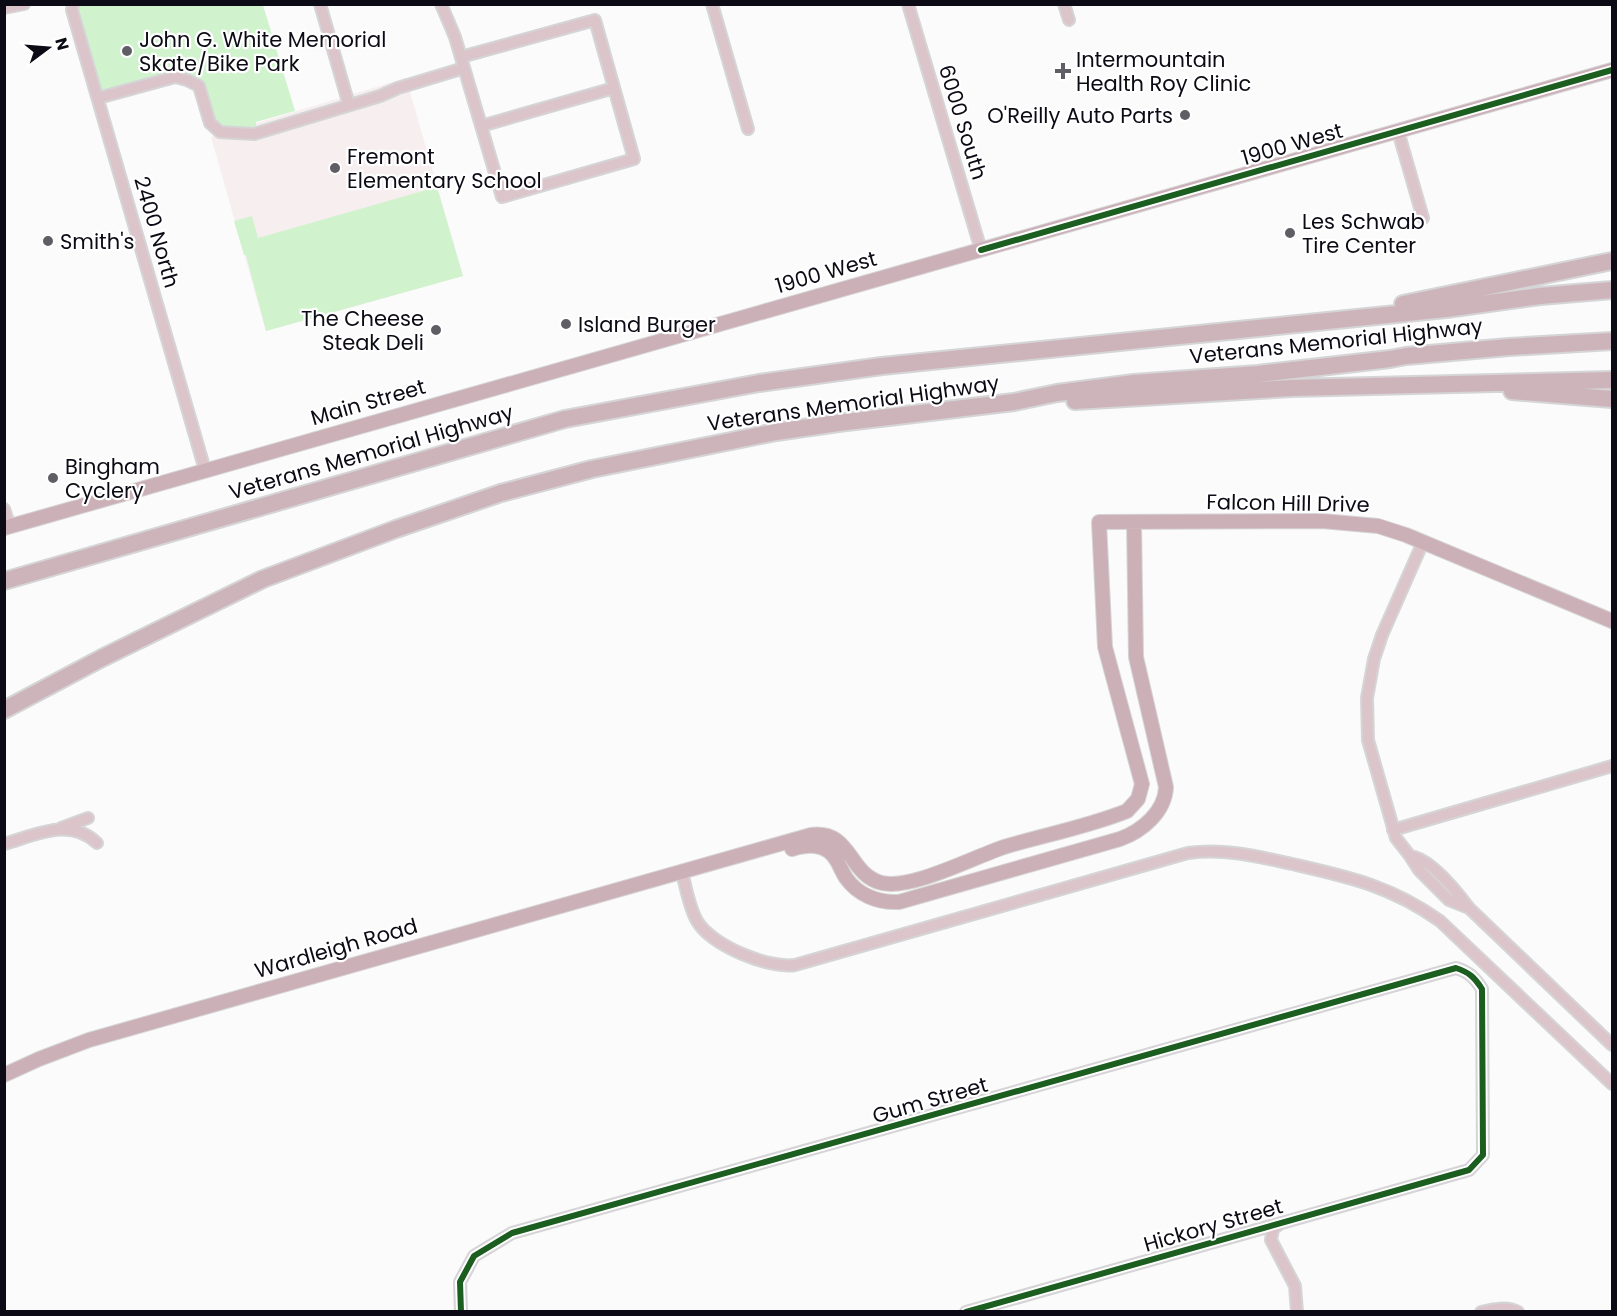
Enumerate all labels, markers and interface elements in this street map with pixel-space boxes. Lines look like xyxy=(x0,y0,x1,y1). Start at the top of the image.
north arrow xyxy=(18,18,78,78)
place label: John G. White Memorial Skate/Bike Park xyxy=(139,25,386,78)
text: N xyxy=(49,35,75,53)
marker: John G. White Memorial Skate/Bike Park xyxy=(120,44,134,58)
place label: Intermountain Health Roy Clinic xyxy=(1076,45,1251,98)
street label: 6000 South xyxy=(932,61,994,183)
marker: Intermountain Health Roy Clinic xyxy=(1054,62,1072,80)
place label: O'Reilly Auto Parts xyxy=(987,101,1173,130)
marker: O'Reilly Auto Parts xyxy=(1178,108,1192,122)
street label: 1900 West xyxy=(1238,116,1346,172)
place label: Fremont Elementary School xyxy=(347,142,542,195)
marker: Fremont Elementary School xyxy=(328,161,342,175)
street label: 2400 North xyxy=(127,173,187,291)
place label: Les Schwab Tire Center xyxy=(1302,207,1425,260)
marker: Les Schwab Tire Center xyxy=(1283,226,1297,240)
place label: Smith's xyxy=(60,227,135,256)
marker: Smith's xyxy=(41,234,55,248)
street label: 1900 West xyxy=(772,244,880,300)
place label: The Cheese Steak Deli xyxy=(301,304,424,357)
place label: Island Burger xyxy=(578,310,716,339)
street label: Veterans Memorial Highway xyxy=(1188,311,1484,371)
marker: Island Burger xyxy=(559,317,573,331)
marker: The Cheese Steak Deli xyxy=(429,323,443,337)
street label: Veterans Memorial Highway xyxy=(705,368,1001,438)
street label: Main Street xyxy=(307,372,429,432)
street label: Veterans Memorial Highway xyxy=(225,397,517,507)
place label: Bingham Cyclery xyxy=(65,452,160,505)
marker: Bingham Cyclery xyxy=(46,471,60,485)
street label: Falcon Hill Drive xyxy=(1206,487,1370,519)
street label: Wardleigh Road xyxy=(251,911,421,985)
street label: Gum Street xyxy=(869,1070,991,1130)
street label: Hickory Street xyxy=(1140,1191,1286,1259)

